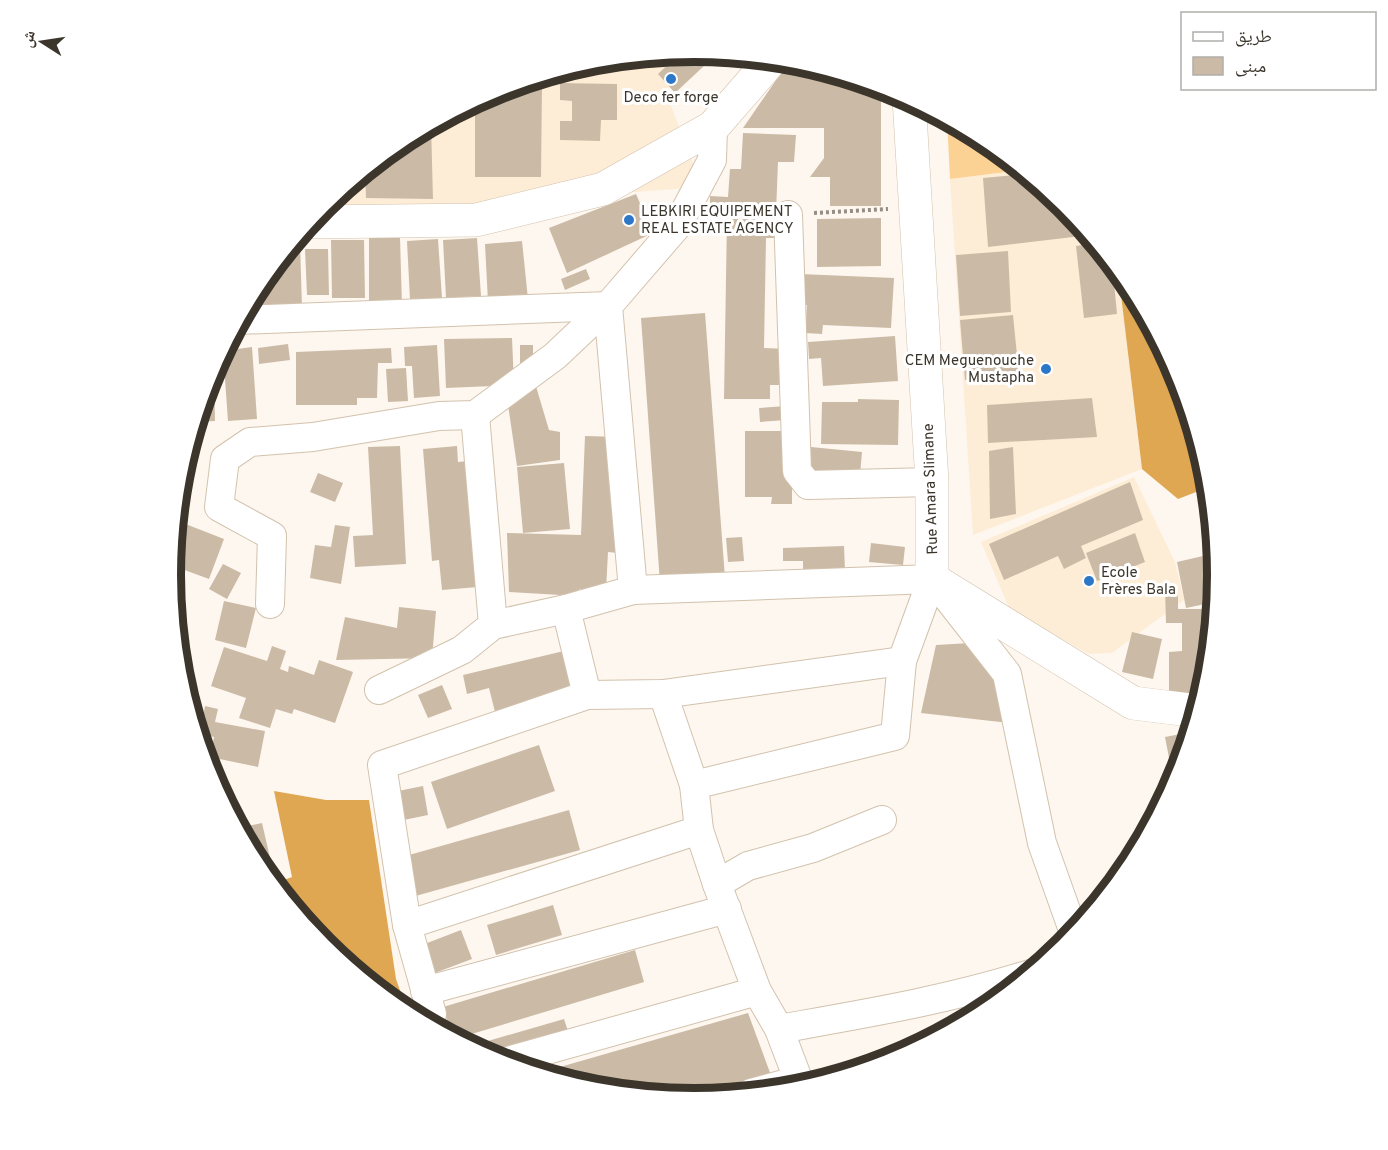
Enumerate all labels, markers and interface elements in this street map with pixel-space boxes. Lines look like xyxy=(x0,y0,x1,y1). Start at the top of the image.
north arrow xyxy=(12,12,72,72)
legend xyxy=(1181,12,1376,90)
text: طريق xyxy=(1235,26,1272,49)
text: ش xyxy=(18,29,41,50)
text: مبنى xyxy=(1235,56,1266,79)
marker: Deco fer forge xyxy=(664,72,678,86)
place label: Deco fer forge xyxy=(624,89,718,108)
place label: LEBKIRI EQUIPEMENT REAL ESTATE AGENCY xyxy=(641,203,794,239)
marker: LEBKIRI EQUIPEMENT REAL ESTATE AGENCY xyxy=(622,213,636,227)
place label: CEM Meguenouche Mustapha xyxy=(905,352,1034,388)
marker: CEM Meguenouche Mustapha xyxy=(1039,362,1053,376)
street label: Rue Amara Slimane xyxy=(920,423,943,555)
place label: Ecole Frères Bala xyxy=(1101,564,1176,600)
marker: Ecole Frères Bala xyxy=(1082,574,1096,588)

